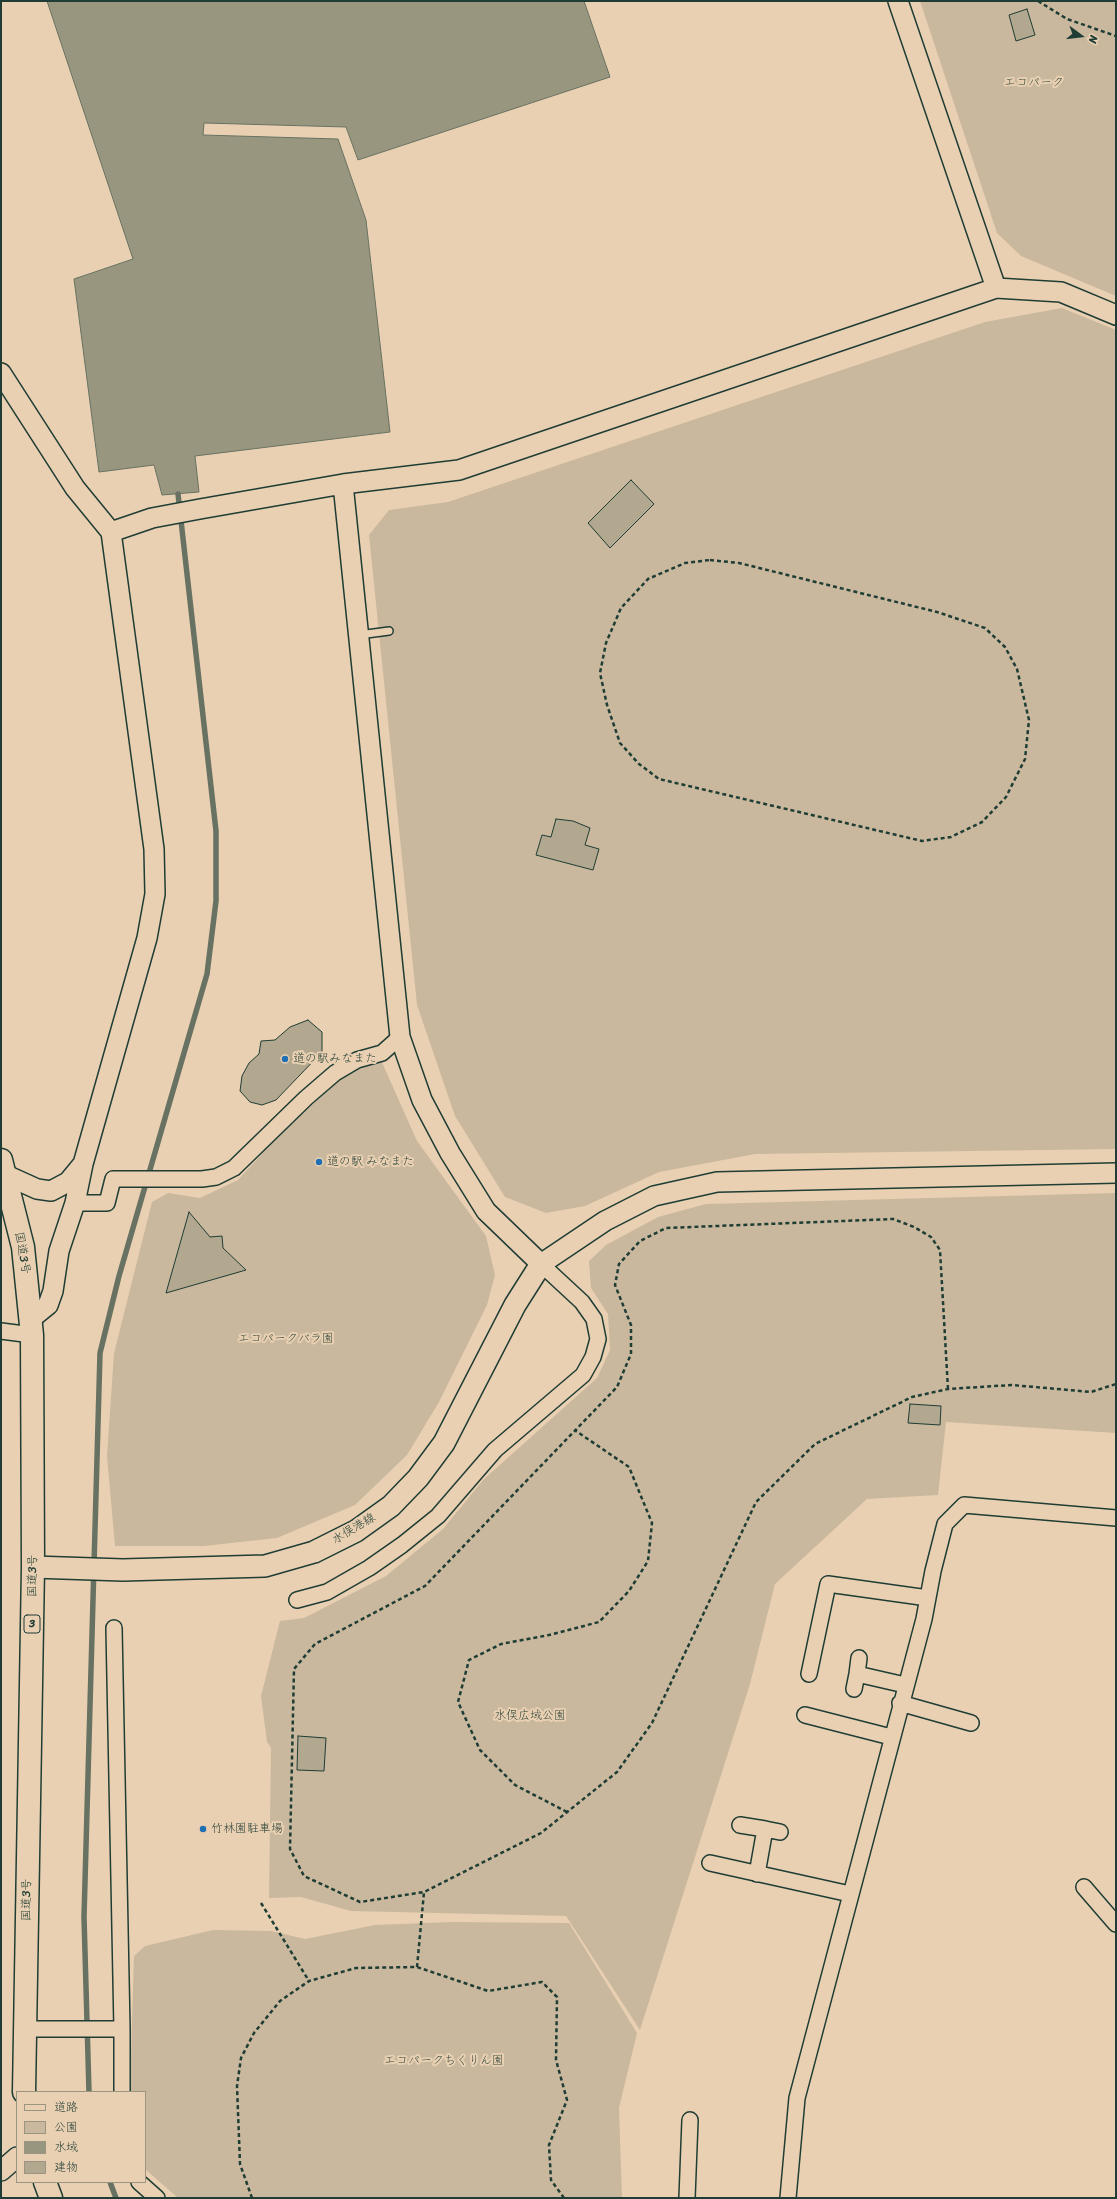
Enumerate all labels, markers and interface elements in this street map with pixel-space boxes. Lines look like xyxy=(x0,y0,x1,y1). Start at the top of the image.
north arrow xyxy=(1061,16,1101,56)
text: N xyxy=(1083,33,1103,45)
park label: エコパーク xyxy=(1004,76,1064,90)
place label: 道の駅みなまた xyxy=(293,1052,377,1066)
marker: 道の駅みなまた xyxy=(280,1054,290,1064)
place label: 道の駅 みなまた xyxy=(327,1155,414,1169)
marker: 道の駅 みなまた xyxy=(314,1157,324,1167)
street label: 国道3号 xyxy=(11,1231,33,1275)
park label: エコパークバラ園 xyxy=(238,1332,334,1346)
street label: 水俣港線 xyxy=(330,1510,378,1548)
street label: 国道3号 xyxy=(25,1555,41,1597)
road number: 3 xyxy=(24,1615,40,1633)
park label: 水俣広域公園 xyxy=(494,1709,566,1723)
place label: 竹林園駐車場 xyxy=(211,1822,283,1836)
marker: 竹林園駐車場 xyxy=(198,1824,208,1834)
street label: 国道3号 xyxy=(19,1879,35,1921)
park label: エコパークちくりん園 xyxy=(384,2054,504,2068)
legend xyxy=(16,2091,146,2183)
text: 道路 xyxy=(54,2096,78,2118)
text: 公園 xyxy=(54,2116,78,2138)
text: 水域 xyxy=(54,2136,78,2158)
text: 建物 xyxy=(54,2156,78,2178)

